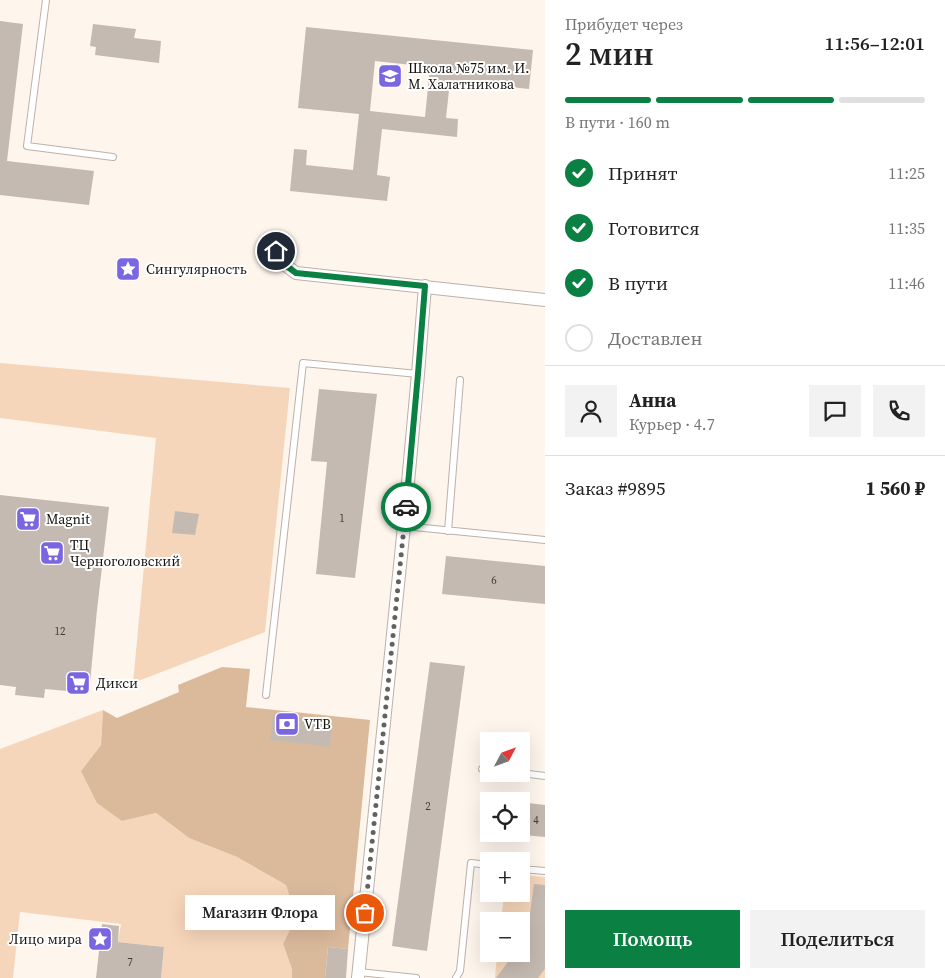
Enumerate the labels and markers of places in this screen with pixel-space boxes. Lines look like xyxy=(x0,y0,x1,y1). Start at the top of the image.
place label: Школа №75 им. И. М. Халатникова xyxy=(408,58,530,94)
school or university icon: Школа №75 им. И. М. Халатникова xyxy=(377,63,403,89)
pin xyxy=(255,230,297,272)
place icon: Сингулярность xyxy=(115,256,141,282)
place label: Сингулярность xyxy=(146,259,247,279)
supermarket icon: Magnit xyxy=(15,506,41,532)
place label: Magnit xyxy=(46,509,90,529)
place label: ТЦ Черноголовский xyxy=(70,535,180,571)
supermarket icon: ТЦ Черноголовский xyxy=(39,540,65,566)
supermarket icon: Дикси xyxy=(65,670,91,696)
place label: Дикси xyxy=(96,673,138,693)
bank icon: VTB xyxy=(274,711,300,737)
place label: VTB xyxy=(304,714,331,734)
pin xyxy=(344,892,386,934)
callout: Магазин Флора xyxy=(185,896,335,930)
place icon: Лицо мира xyxy=(87,926,113,952)
place label: Лицо мира xyxy=(9,929,83,949)

